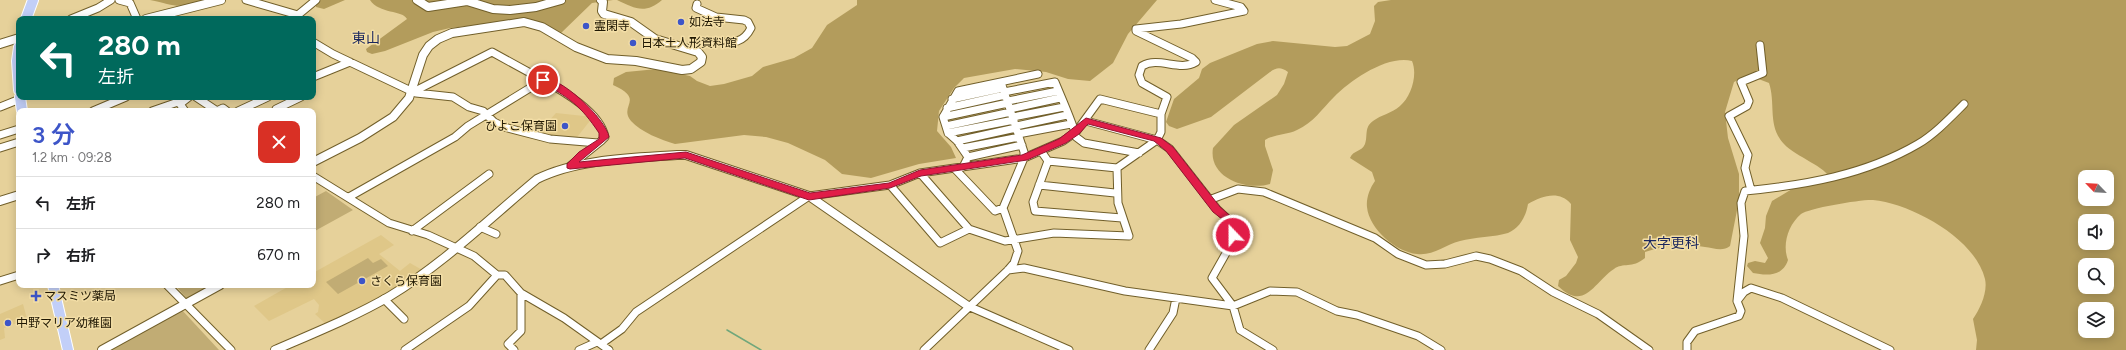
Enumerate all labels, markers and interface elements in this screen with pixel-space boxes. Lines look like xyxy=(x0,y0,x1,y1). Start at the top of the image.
place label: 如法寺 xyxy=(689,15,725,29)
marker: 如法寺 xyxy=(676,17,686,27)
place label: 霊閑寺 xyxy=(594,19,630,33)
marker: 霊閑寺 xyxy=(581,21,591,31)
text: 280 m xyxy=(98,28,181,62)
district label: 東山 xyxy=(352,30,380,47)
icon: left xyxy=(32,32,84,84)
place label: 日本土人形資料館 xyxy=(641,36,737,50)
marker: 日本土人形資料館 xyxy=(628,38,638,48)
pin xyxy=(526,63,560,97)
text: 左折 xyxy=(98,66,134,88)
icon: arrive xyxy=(532,69,554,91)
place label: ひよこ保育園 xyxy=(485,119,557,133)
text: 3 分 xyxy=(32,120,75,149)
button: close xyxy=(258,121,300,163)
marker: ひよこ保育園 xyxy=(560,121,570,131)
text: 1.2 km · 09:28 xyxy=(32,150,112,165)
north arrow xyxy=(2078,170,2114,206)
map controls xyxy=(2078,170,2114,338)
icon: left xyxy=(32,192,54,214)
text: 280 m xyxy=(256,194,300,212)
text: 左折 xyxy=(66,195,96,213)
position arrow xyxy=(1212,214,1254,256)
button: sound xyxy=(2078,214,2114,250)
district label: 大字更科 xyxy=(1643,235,1699,252)
icon: right xyxy=(32,244,54,266)
text: 670 m xyxy=(257,246,300,264)
text: 右折 xyxy=(66,247,96,265)
button: search xyxy=(2078,258,2114,294)
place label: さくら保育園 xyxy=(370,274,442,288)
marker: さくら保育園 xyxy=(357,276,367,286)
place label: マスミツ薬局 xyxy=(44,289,116,303)
marker: マスミツ薬局 xyxy=(31,291,41,301)
button: layers xyxy=(2078,302,2114,338)
place label: 中野マリア幼稚園 xyxy=(16,316,112,330)
marker: 中野マリア幼稚園 xyxy=(3,318,13,328)

